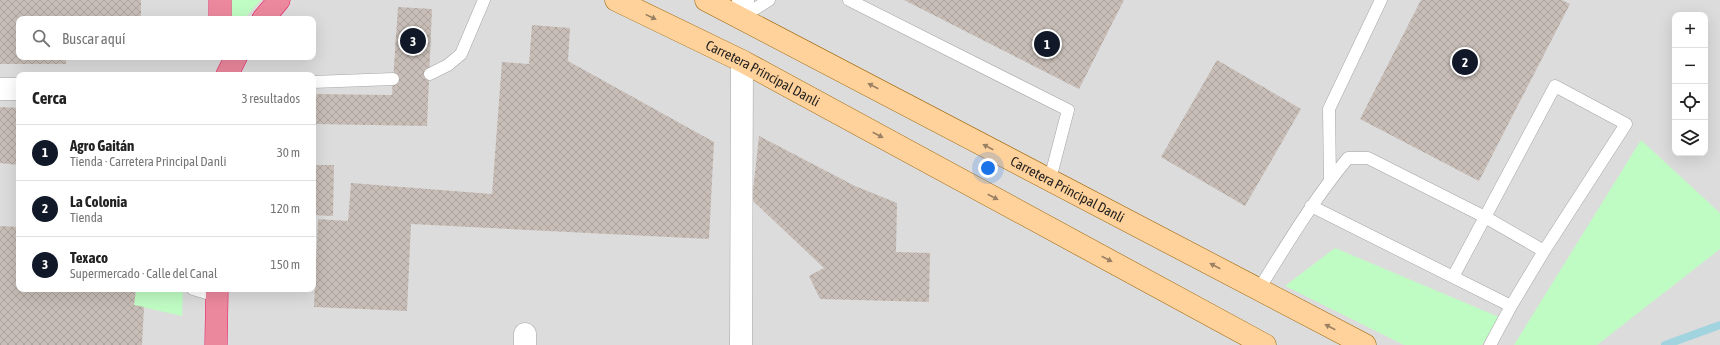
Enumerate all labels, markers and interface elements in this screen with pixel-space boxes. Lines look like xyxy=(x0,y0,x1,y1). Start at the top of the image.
map controls xyxy=(1672,12,1708,156)
button: + xyxy=(1672,12,1708,48)
one-way arrow xyxy=(646,14,657,20)
search box xyxy=(16,16,316,60)
pin: 3 xyxy=(400,26,426,56)
icon: search xyxy=(30,27,52,49)
pin: 1 xyxy=(1034,29,1060,59)
text: Buscar aquí xyxy=(62,30,125,47)
street label: Carretera Principal Danli xyxy=(703,37,822,110)
pin: 2 xyxy=(1452,47,1478,77)
button: − xyxy=(1672,48,1708,84)
one-way arrow xyxy=(868,83,879,90)
button: locate xyxy=(1672,84,1708,120)
text: Cerca xyxy=(32,88,67,108)
text: 3 resultados xyxy=(241,91,300,106)
button: layers xyxy=(1672,120,1708,156)
one-way arrow xyxy=(872,132,884,139)
text: Agro Gaitán xyxy=(70,137,134,154)
one-way arrow xyxy=(983,144,994,150)
text: 1 xyxy=(42,145,48,160)
text: 30 m xyxy=(277,145,300,160)
street label: Carretera Principal Danli xyxy=(1008,153,1127,226)
text: Tienda · Carretera Principal Danli xyxy=(70,154,226,169)
your location xyxy=(978,158,998,178)
text: La Colonia xyxy=(70,193,127,210)
one-way arrow xyxy=(987,194,998,201)
text: 2 xyxy=(42,201,48,216)
text: 120 m xyxy=(271,201,300,216)
text: Tienda xyxy=(70,210,103,225)
text: Texaco xyxy=(70,249,108,266)
one-way arrow xyxy=(1101,256,1113,263)
text: 3 xyxy=(42,257,48,272)
text: 150 m xyxy=(271,257,300,272)
one-way arrow xyxy=(1209,263,1221,270)
text: Supermercado · Calle del Canal xyxy=(70,266,218,281)
one-way arrow xyxy=(1324,324,1336,330)

